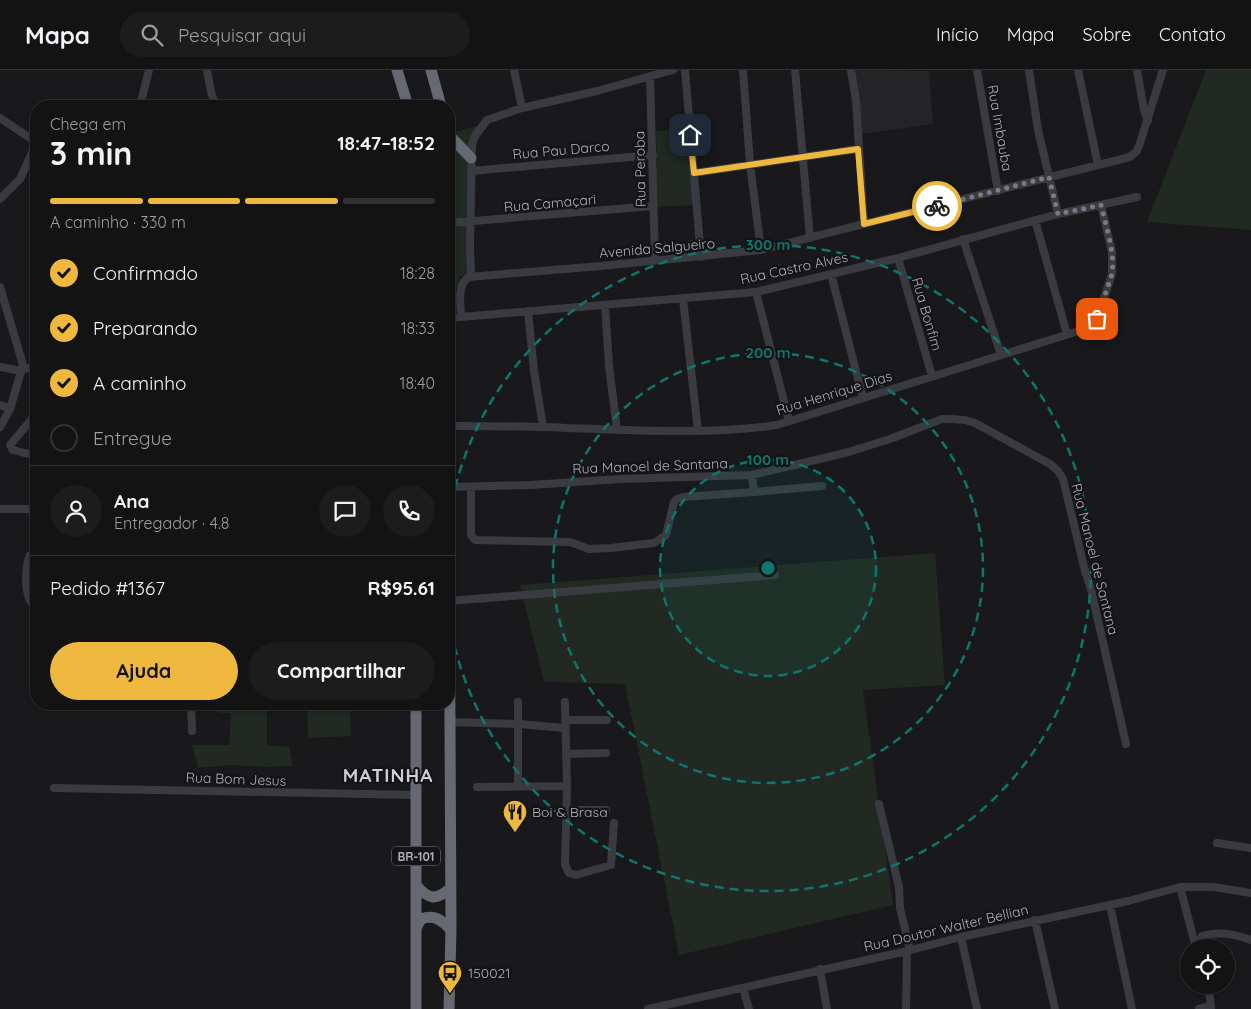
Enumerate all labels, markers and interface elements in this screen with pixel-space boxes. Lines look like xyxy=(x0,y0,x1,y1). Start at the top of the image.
search box xyxy=(120,12,470,57)
text: Mapa xyxy=(25,20,90,50)
icon: search xyxy=(138,21,166,49)
text: Pesquisar aqui xyxy=(178,23,306,47)
text: Início xyxy=(936,23,979,46)
text: Mapa xyxy=(1007,23,1054,46)
text: Sobre xyxy=(1082,23,1131,46)
text: Contato xyxy=(1159,23,1226,46)
street label: Rua Imbauba xyxy=(984,83,1016,173)
text: Chega em xyxy=(50,114,126,134)
pin xyxy=(669,114,711,156)
icon: home xyxy=(676,121,704,149)
text: 18:47–18:52 xyxy=(337,131,435,155)
street label: Rua Peroba xyxy=(630,131,650,207)
text: 3 min xyxy=(50,133,132,173)
street label: Rua Pau Darco xyxy=(512,137,610,163)
courier xyxy=(912,181,962,231)
street label: Rua Camaçari xyxy=(503,190,597,216)
icon: bike xyxy=(923,192,951,220)
text: A caminho · 330 m xyxy=(50,212,186,232)
street label: Avenida Salgueiro xyxy=(598,234,716,262)
text: 300 m xyxy=(746,235,790,254)
street label: Rua Castro Alves xyxy=(739,248,849,288)
icon: check xyxy=(50,259,78,287)
text: Confirmado xyxy=(93,261,198,285)
text: 18:28 xyxy=(400,263,435,283)
street label: Rua Bonfim xyxy=(908,275,946,353)
pin xyxy=(1076,298,1118,340)
icon: bag xyxy=(1083,305,1111,333)
icon: check xyxy=(50,314,78,342)
text: Preparando xyxy=(93,316,198,340)
text: 18:33 xyxy=(401,318,435,338)
text: 200 m xyxy=(746,343,791,362)
street label: Rua Henrique Dias xyxy=(774,367,894,419)
icon: check xyxy=(50,369,78,397)
text: A caminho xyxy=(93,371,186,395)
text: 18:40 xyxy=(399,373,435,393)
text: Entregue xyxy=(93,426,172,450)
text: 100 m xyxy=(747,450,789,469)
street label: Rua Manoel de Santana xyxy=(572,454,728,478)
street label: Rua Manoel de Santana xyxy=(1067,481,1123,637)
button: person xyxy=(50,485,102,537)
button: chat xyxy=(319,485,371,537)
button: phone xyxy=(383,485,435,537)
text: Ana xyxy=(114,489,149,513)
text: Entregador · 4.8 xyxy=(114,513,229,533)
centre of rings xyxy=(759,559,777,577)
text: Pedido #1367 xyxy=(50,576,165,600)
text: R$95.61 xyxy=(367,576,435,600)
button: Ajuda xyxy=(50,642,238,700)
button: Compartilhar xyxy=(248,642,435,700)
district label: MATINHA xyxy=(343,763,433,787)
street label: Rua Bom Jesus xyxy=(185,768,287,790)
restaurant icon: Boi & Brasa xyxy=(502,799,528,833)
place label: Boi & Brasa xyxy=(532,803,608,821)
road number: BR-101 xyxy=(392,846,440,866)
street label: Rua Doutor Walter Bellian xyxy=(862,900,1030,956)
map controls xyxy=(1180,939,1235,994)
button: locate xyxy=(1180,939,1235,994)
bus stop icon: 150021 xyxy=(437,960,463,994)
place label: 150021 xyxy=(468,964,510,982)

